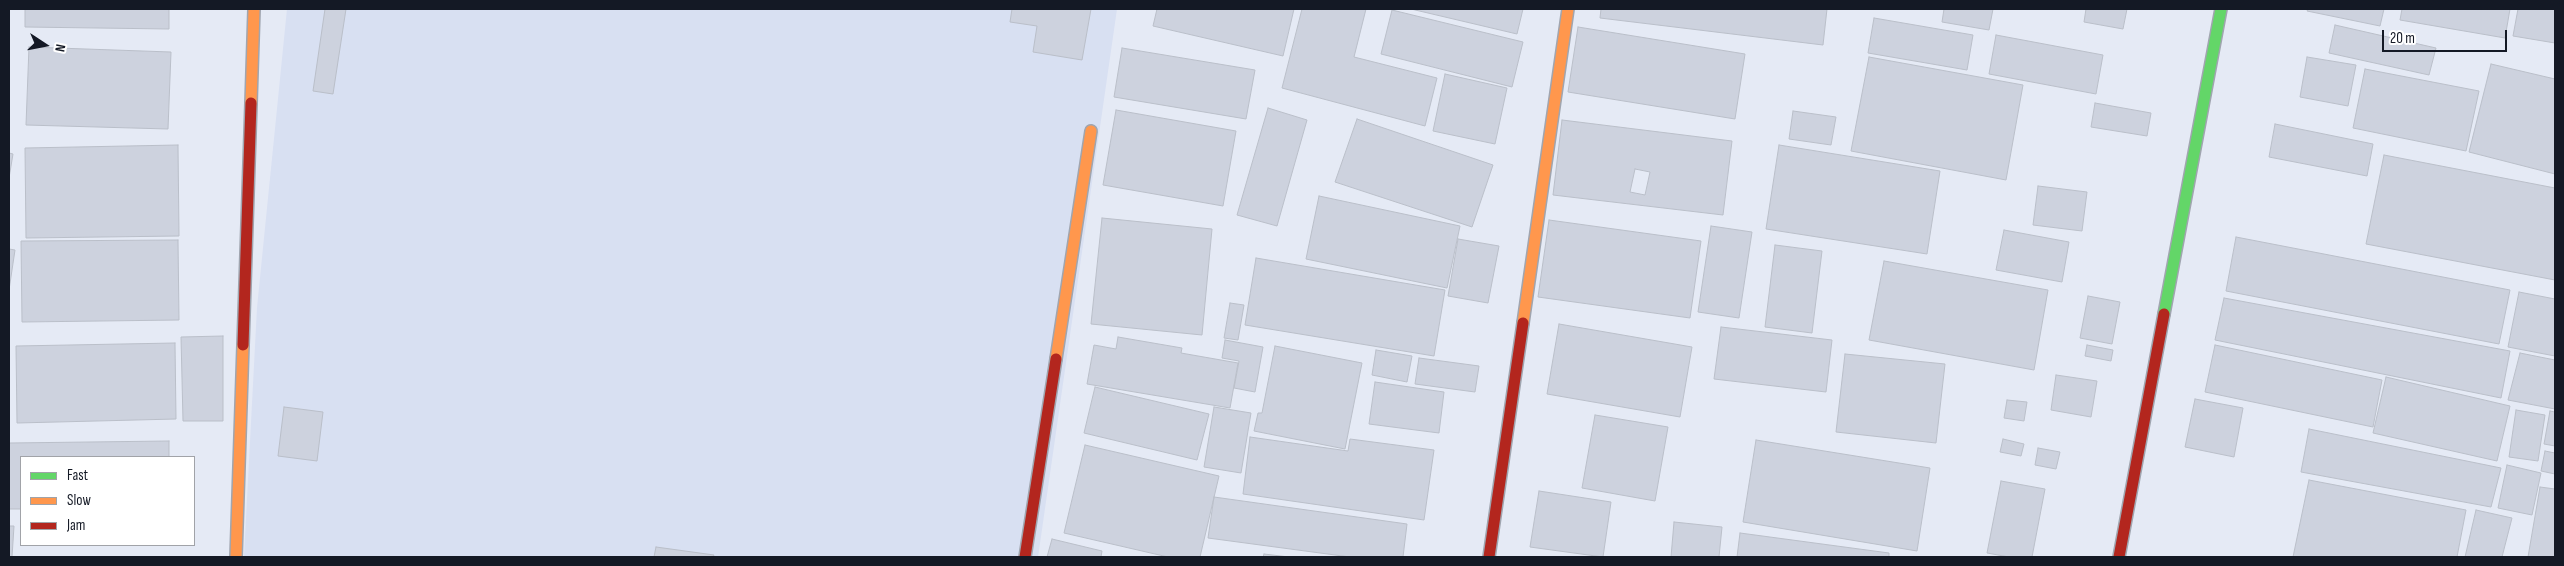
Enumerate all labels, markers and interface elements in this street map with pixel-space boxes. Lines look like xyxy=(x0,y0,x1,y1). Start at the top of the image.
north arrow xyxy=(20,20,70,70)
scale bar xyxy=(2384,20,2509,52)
text: 20 m xyxy=(2390,29,2415,48)
text: N xyxy=(51,43,69,53)
legend xyxy=(20,456,195,546)
text: Fast xyxy=(67,466,88,485)
text: Slow xyxy=(67,491,91,510)
text: Jam xyxy=(67,516,85,535)

